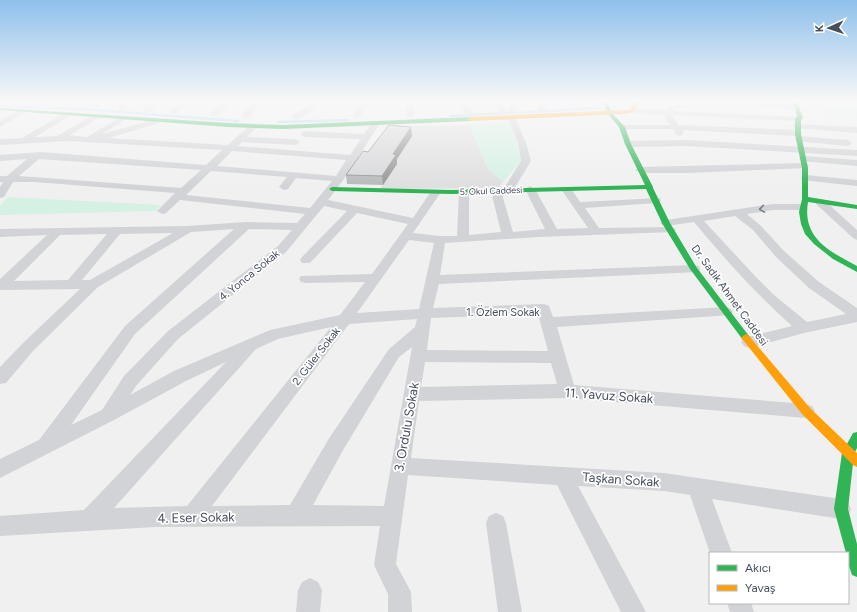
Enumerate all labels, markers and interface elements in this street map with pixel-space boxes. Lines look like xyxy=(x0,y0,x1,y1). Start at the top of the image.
north arrow xyxy=(809,8,849,48)
text: K xyxy=(813,24,826,32)
street label: 5. Okul Caddesi xyxy=(459,184,522,197)
one-way arrow xyxy=(759,204,765,213)
street label: Dr. Sadık Ahmet Caddesi xyxy=(689,242,771,348)
street label: 4. Yonca Sokak xyxy=(217,247,283,304)
street label: 1. Özlem Sokak xyxy=(466,305,540,319)
street label: 2. Güler Sokak xyxy=(290,324,343,388)
street label: 3. Ordulu Sokak xyxy=(391,381,422,473)
street label: 11. Yavuz Sokak xyxy=(564,385,654,406)
street label: Taşkan Sokak xyxy=(582,469,661,490)
street label: 4. Eser Sokak xyxy=(157,509,235,526)
legend xyxy=(709,552,849,604)
text: Akıcı xyxy=(745,561,771,575)
text: Yavaş xyxy=(745,581,776,595)

